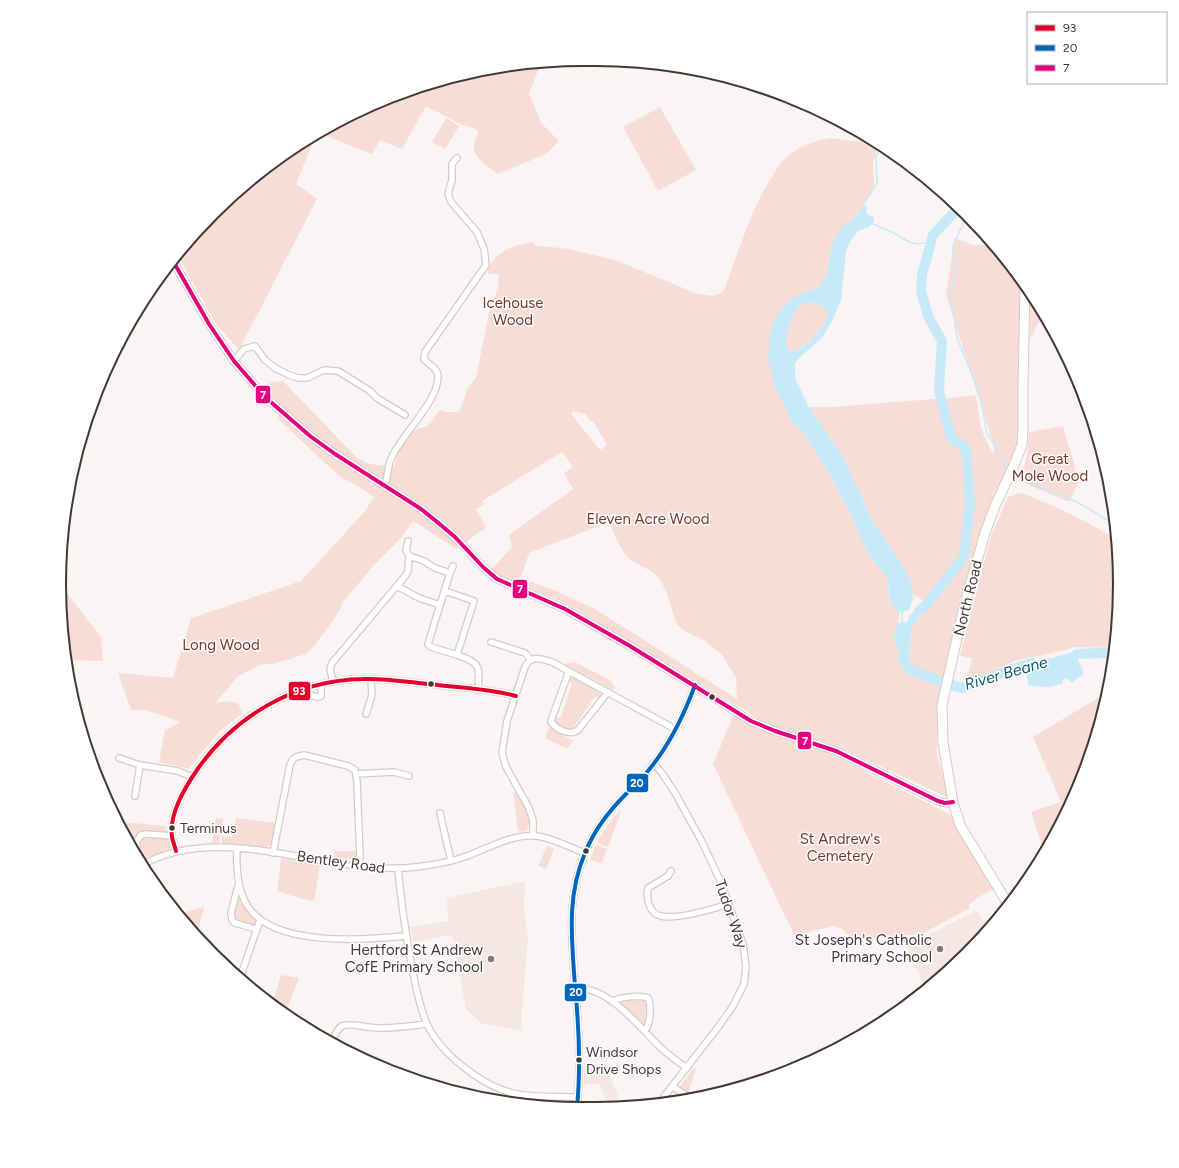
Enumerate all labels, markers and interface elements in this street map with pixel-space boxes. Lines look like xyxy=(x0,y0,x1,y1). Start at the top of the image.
legend xyxy=(1027,12,1167,84)
text: 93 xyxy=(1063,21,1076,35)
text: 20 xyxy=(1063,41,1078,55)
text: 7 xyxy=(1063,61,1070,75)
park label: Icehouse Wood xyxy=(483,294,544,329)
line badge: 7 xyxy=(255,385,271,404)
text: 7 xyxy=(260,389,266,402)
park label: Great Mole Wood xyxy=(1012,450,1088,485)
park label: Eleven Acre Wood xyxy=(586,510,710,528)
street label: North Road xyxy=(950,558,986,638)
line badge: 7 xyxy=(512,579,528,599)
text: 7 xyxy=(517,583,523,596)
park label: Long Wood xyxy=(182,636,260,654)
water label: River Beane xyxy=(962,652,1050,694)
unlabelled marker xyxy=(426,679,436,689)
line badge: 93 xyxy=(288,681,311,701)
text: 93 xyxy=(293,685,305,698)
unlabelled marker xyxy=(707,692,717,702)
line badge: 7 xyxy=(797,731,812,750)
text: 7 xyxy=(802,735,808,748)
line badge: 20 xyxy=(626,773,649,793)
text: 20 xyxy=(630,777,644,790)
place label: Terminus xyxy=(180,820,237,837)
marker: Terminus xyxy=(167,823,177,833)
park label: St Andrew's Cemetery xyxy=(800,830,880,865)
unlabelled marker xyxy=(581,846,591,856)
street label: Bentley Road xyxy=(296,847,386,877)
street label: Tudor Way xyxy=(711,877,751,951)
place label: St Joseph's Catholic Primary School xyxy=(795,931,932,966)
place label: Hertford St Andrew CofE Primary School xyxy=(345,941,483,976)
marker: St Joseph's Catholic Primary School xyxy=(935,944,945,954)
marker: Hertford St Andrew CofE Primary School xyxy=(486,954,496,964)
line badge: 20 xyxy=(564,983,587,1002)
text: 20 xyxy=(569,986,583,999)
place label: Windsor Drive Shops xyxy=(586,1044,661,1078)
marker: Windsor Drive Shops xyxy=(574,1055,584,1065)

